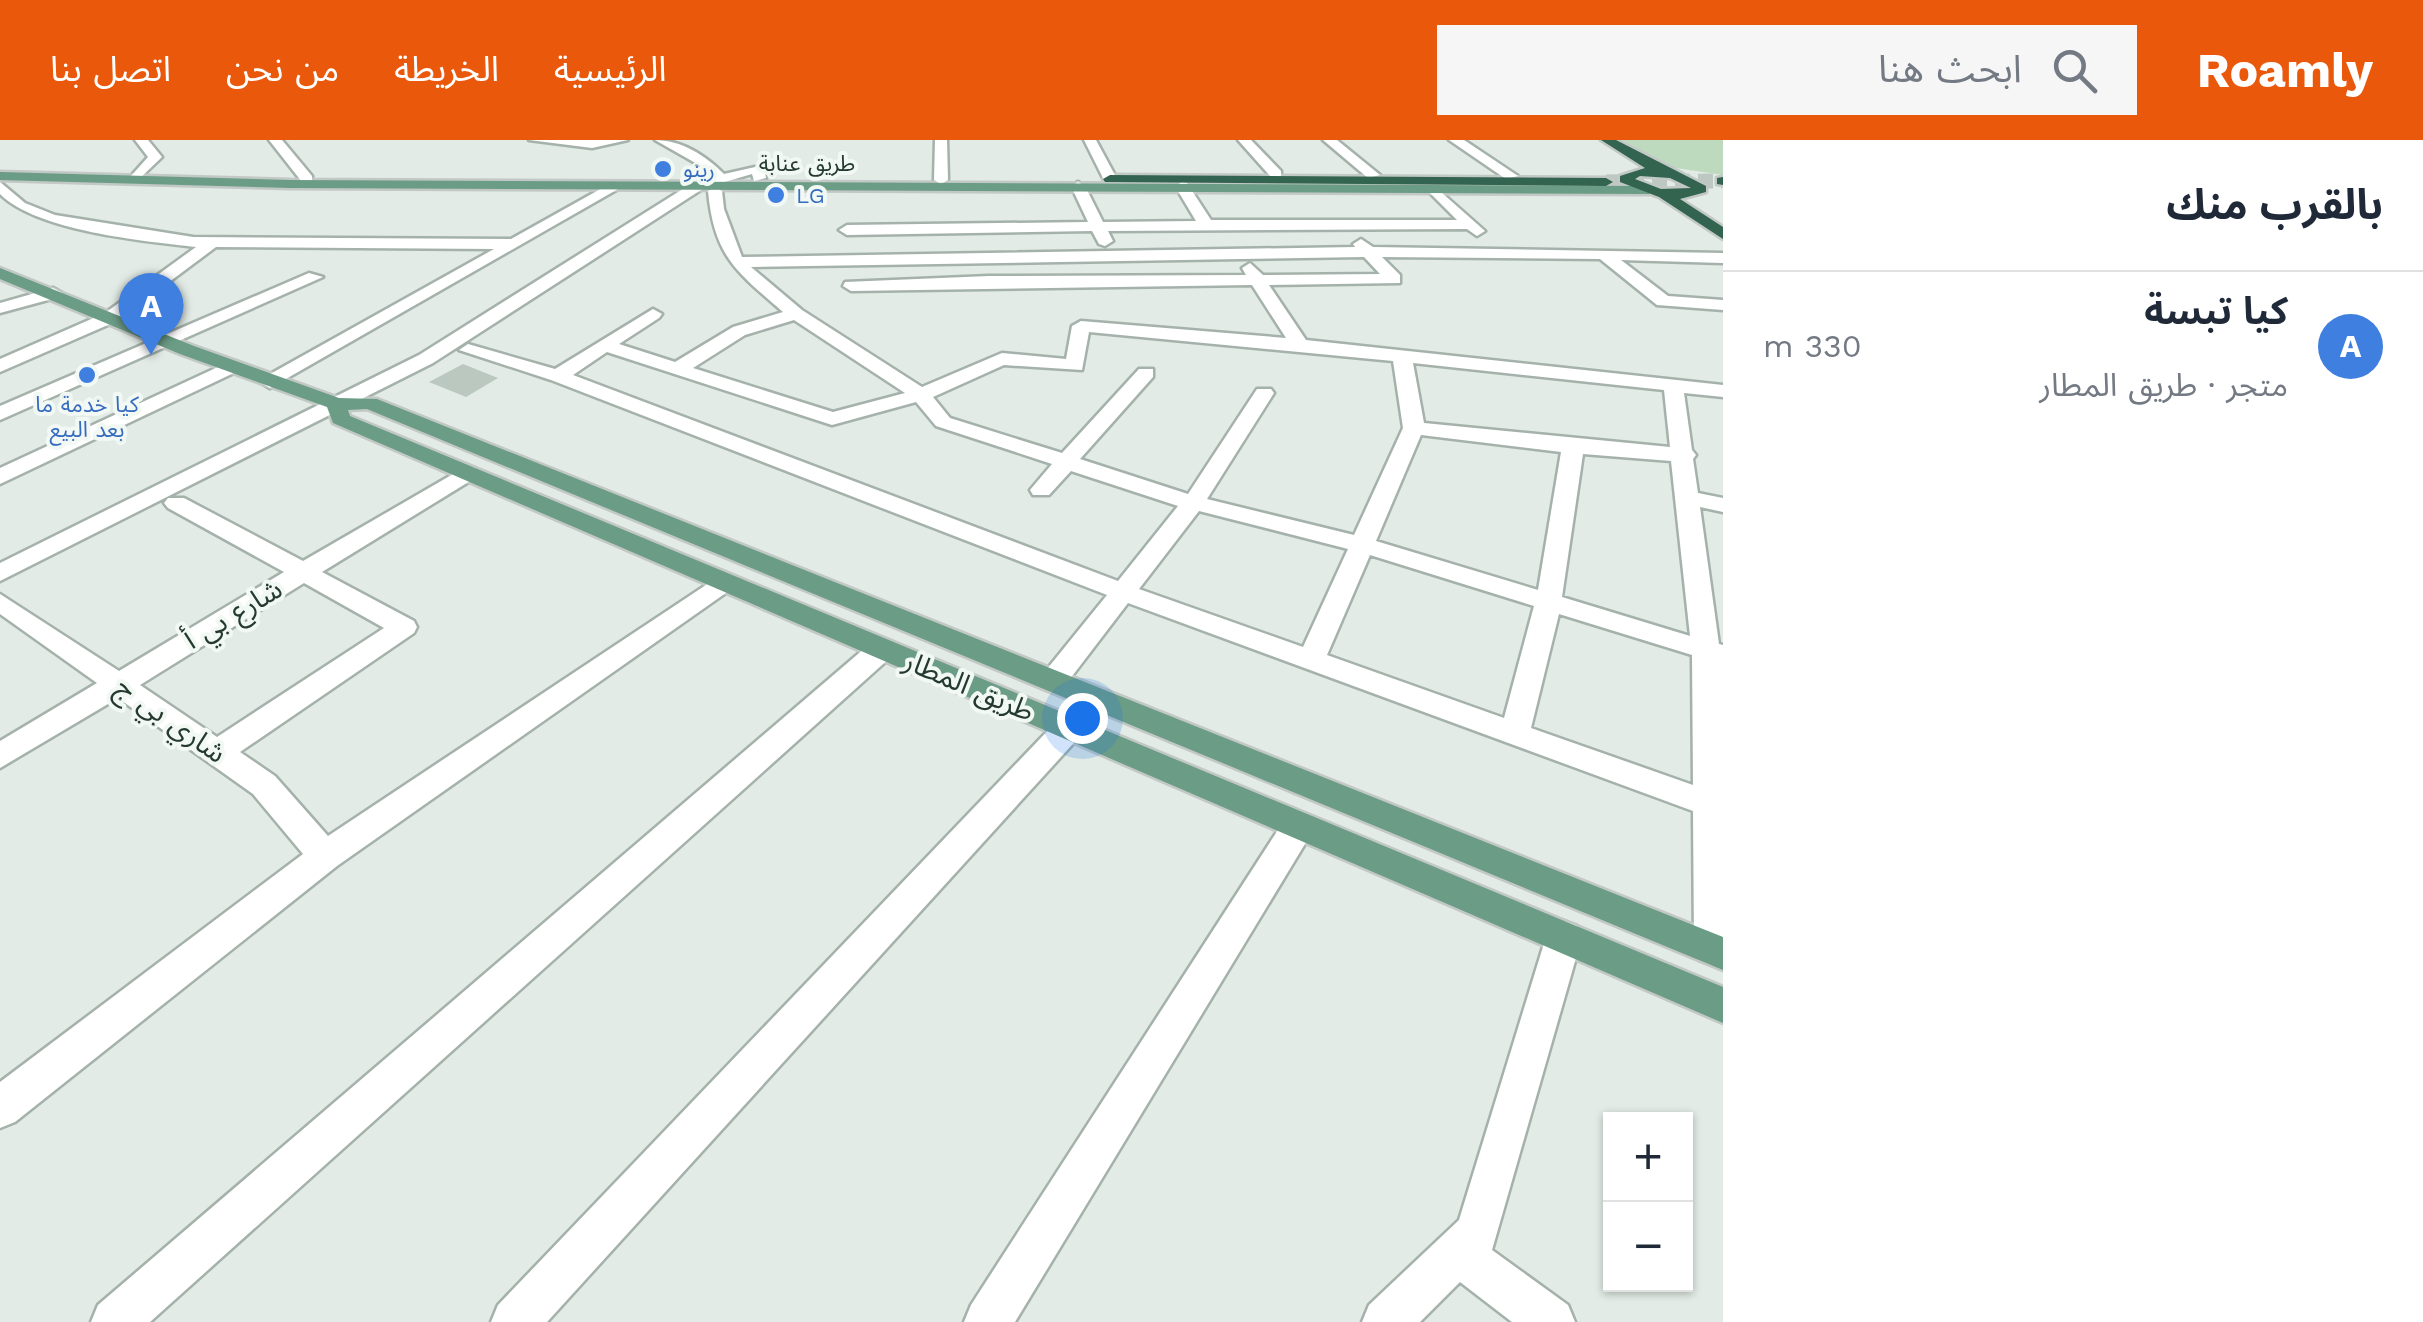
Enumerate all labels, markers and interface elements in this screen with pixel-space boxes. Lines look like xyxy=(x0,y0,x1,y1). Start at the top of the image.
search box xyxy=(1437,25,2137,115)
text: Roamly xyxy=(2197,42,2373,99)
icon: search xyxy=(2047,43,2102,98)
text: ابحث هنا xyxy=(1878,47,2022,91)
text: اتصل بنا xyxy=(50,48,171,90)
text: من نحن xyxy=(226,48,339,90)
text: الخريطة xyxy=(394,48,499,90)
text: الرئيسية xyxy=(554,48,667,90)
street label: طريق عنابة xyxy=(759,151,855,177)
place label: رينو xyxy=(683,157,715,183)
marker: رينو xyxy=(652,158,674,180)
text: بالقرب منك xyxy=(2166,180,2383,229)
place label: LG xyxy=(796,183,825,208)
marker: LG xyxy=(765,184,787,206)
pin: A xyxy=(118,272,184,355)
text: كيا تبسة xyxy=(2144,289,2288,333)
text: 330 m xyxy=(1763,327,1862,365)
text: A xyxy=(2340,327,2361,365)
marker: كيا خدمة ما بعد البيع xyxy=(76,364,98,386)
text: متجر · طريق المطار xyxy=(2039,366,2288,404)
place label: كيا خدمة ما بعد البيع xyxy=(35,392,140,446)
street label: شارع بي أ xyxy=(177,571,290,660)
street label: طريق المطار xyxy=(898,643,1039,729)
street label: شاري بي ج xyxy=(107,670,232,774)
your location xyxy=(1057,693,1108,744)
map controls xyxy=(1603,1112,1693,1292)
button: + xyxy=(1603,1112,1693,1202)
button: − xyxy=(1603,1202,1693,1292)

